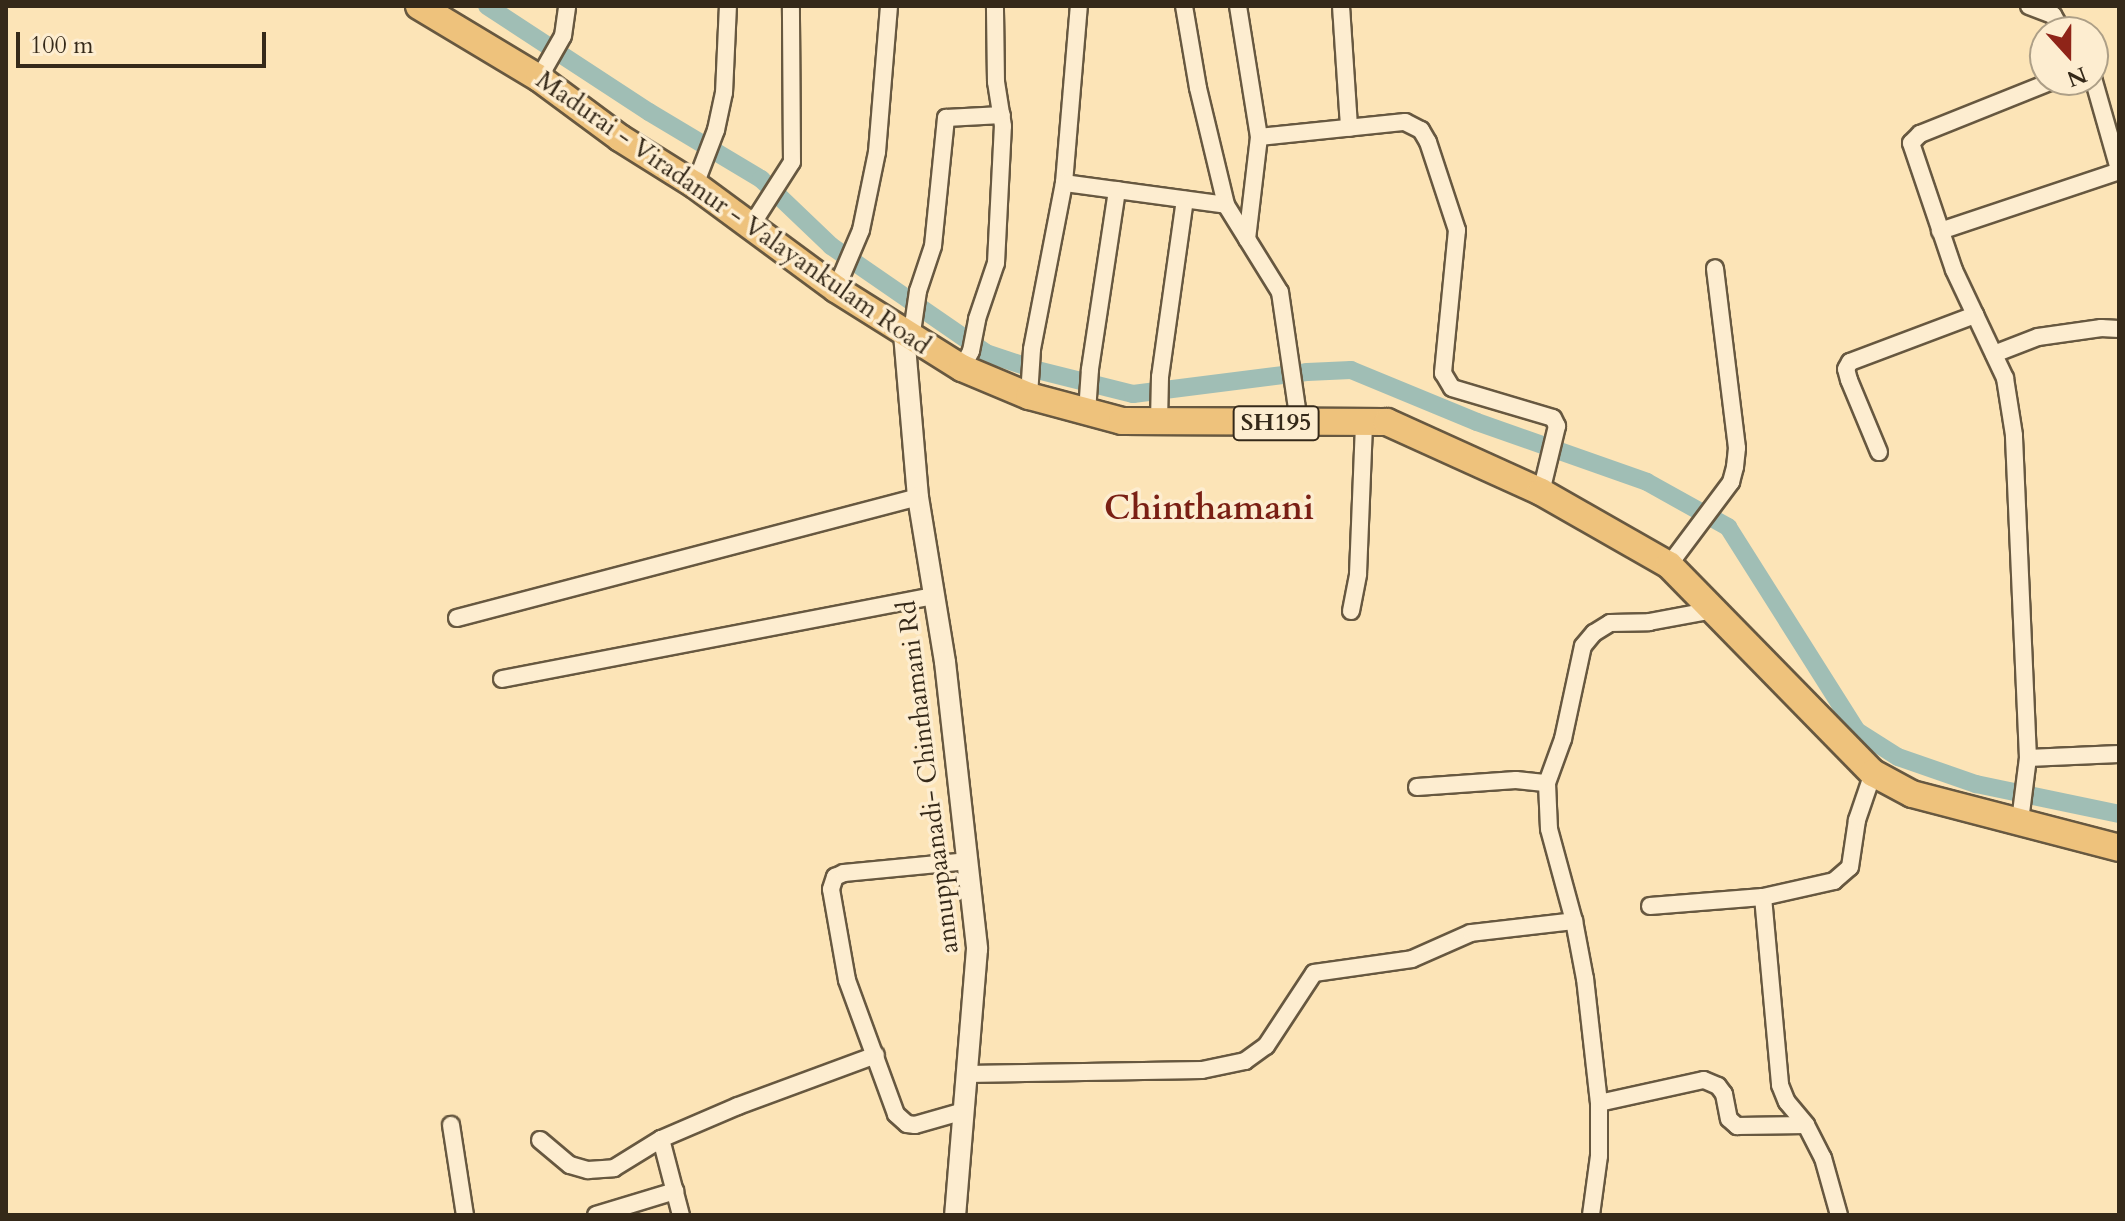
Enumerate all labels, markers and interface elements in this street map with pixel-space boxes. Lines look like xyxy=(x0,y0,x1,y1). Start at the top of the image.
scale bar xyxy=(20,16,270,66)
north arrow xyxy=(2029,16,2109,96)
text: 100 m xyxy=(30,29,94,62)
text: N xyxy=(2063,59,2091,94)
street label: Madurai - Viradanur - Valayankulam Road xyxy=(530,64,936,362)
road number: SH195 xyxy=(1232,403,1320,443)
district label: Chinthamani xyxy=(1104,489,1314,529)
street label: annuppaanadi- Chinthamani Rd xyxy=(891,599,965,955)

